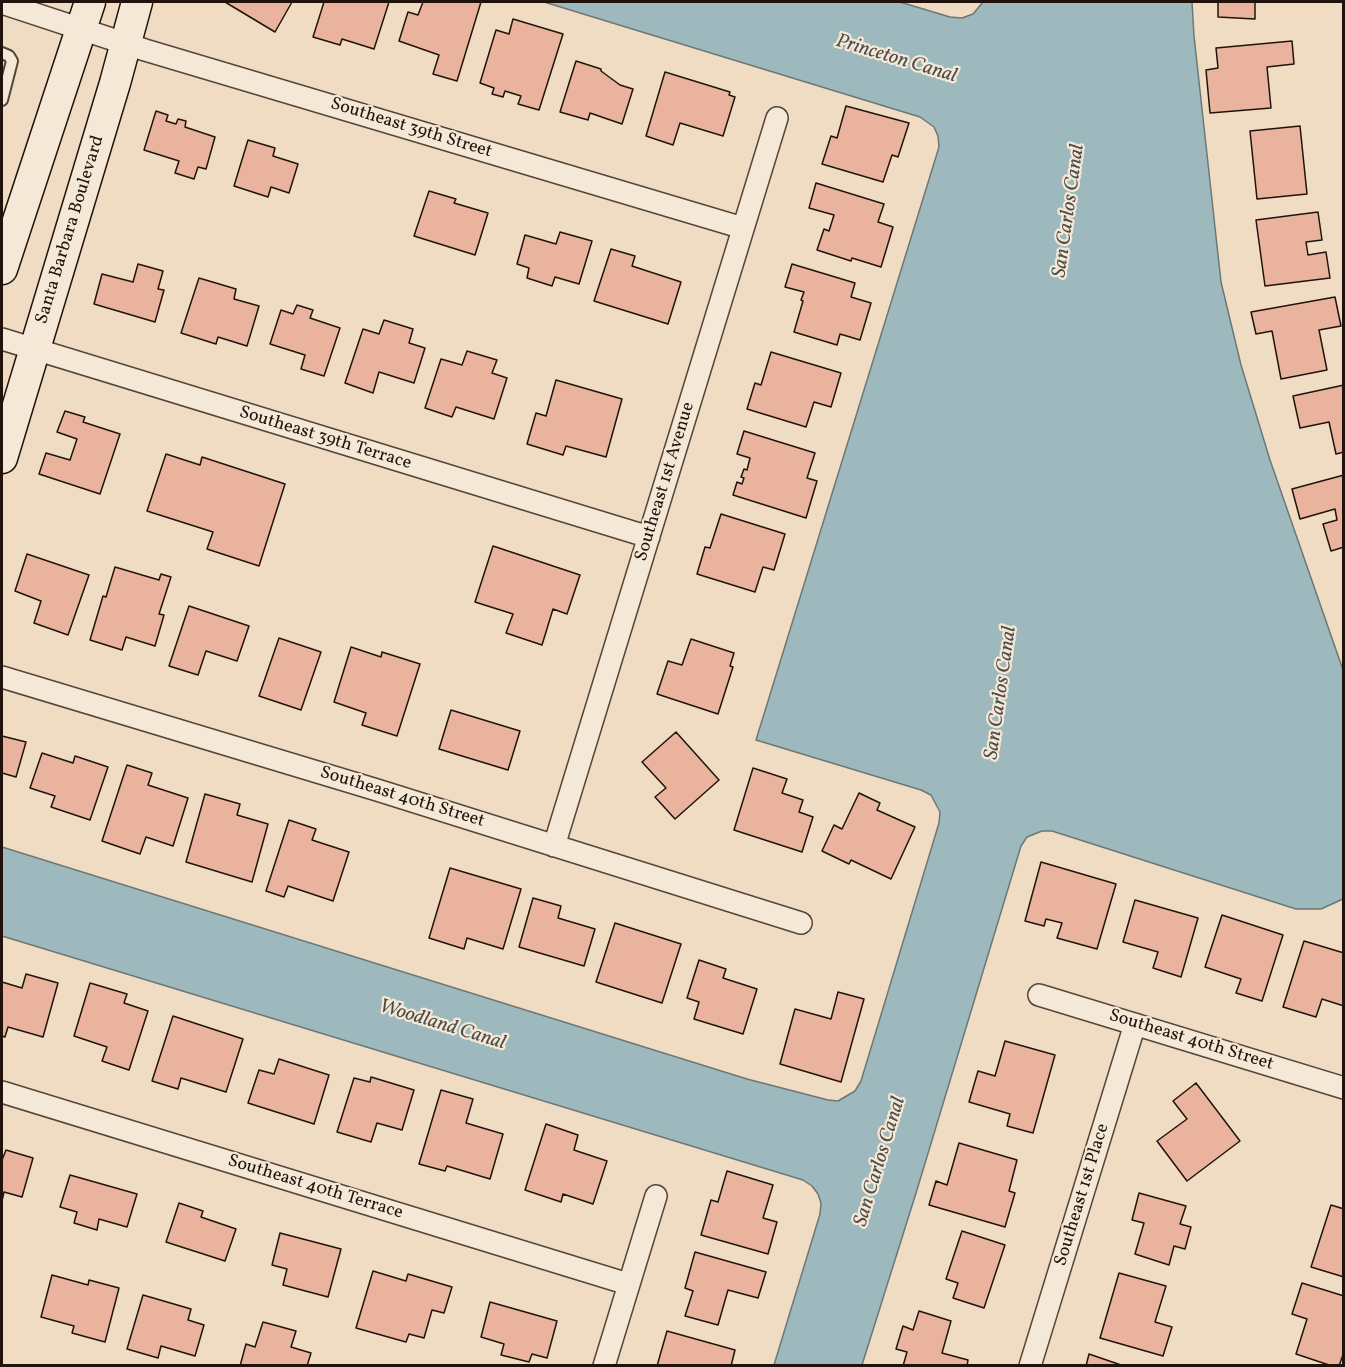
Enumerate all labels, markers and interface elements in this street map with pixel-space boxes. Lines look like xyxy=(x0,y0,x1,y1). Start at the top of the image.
water label: Princeton Canal xyxy=(833,30,959,90)
street label: Southeast 39th Street xyxy=(328,94,494,164)
street label: Santa Barbara Boulevard xyxy=(32,133,110,327)
water label: San Carlos Canal xyxy=(1049,143,1091,279)
street label: Southeast 1st Avenue xyxy=(632,400,700,564)
street label: Southeast 39th Terrace xyxy=(236,402,414,476)
water label: San Carlos Canal xyxy=(981,625,1023,761)
street label: Southeast 40th Street xyxy=(317,763,487,833)
water label: Woodland Canal xyxy=(376,995,508,1057)
street label: Southeast 40th Street xyxy=(1106,1006,1276,1076)
water label: San Carlos Canal xyxy=(850,1094,912,1230)
street label: Southeast 1st Place xyxy=(1051,1121,1115,1269)
street label: Southeast 40th Terrace xyxy=(225,1151,405,1225)

